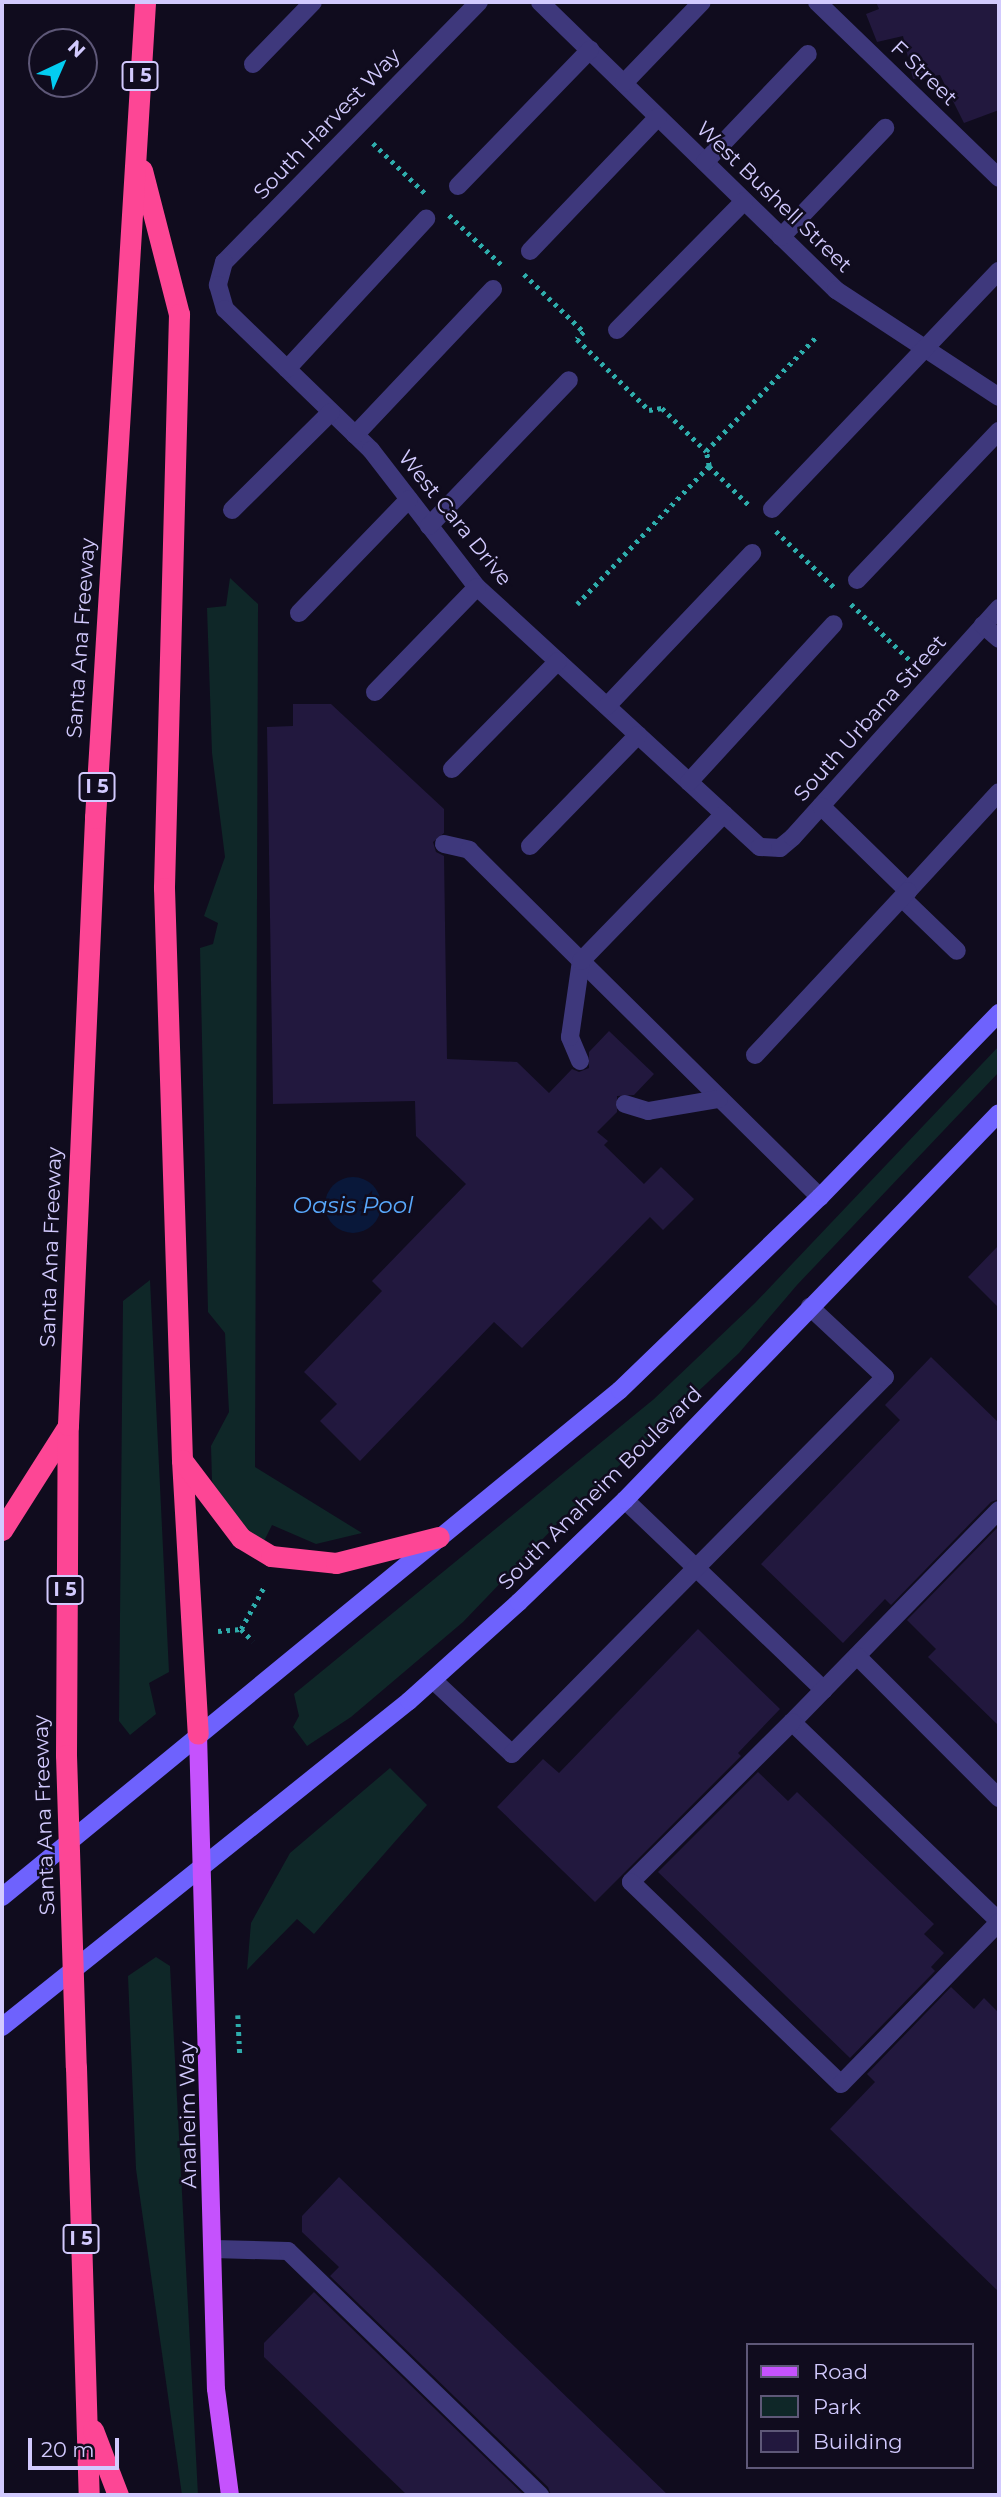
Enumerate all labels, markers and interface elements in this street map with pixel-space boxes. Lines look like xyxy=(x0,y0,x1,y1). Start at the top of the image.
north arrow xyxy=(28,28,98,98)
text: N xyxy=(63,35,90,63)
street label: F Street xyxy=(886,35,962,111)
street label: South Harvest Way xyxy=(248,43,406,205)
road number: I 5 xyxy=(121,60,159,92)
street label: West Bushell Street xyxy=(691,116,857,278)
street label: West Cara Drive xyxy=(393,445,517,591)
street label: Santa Ana Freeway xyxy=(61,537,101,739)
street label: South Urbana Street xyxy=(789,630,951,806)
road number: I 5 xyxy=(78,772,116,802)
street label: Santa Ana Freeway xyxy=(35,1146,67,1348)
water label: Oasis Pool xyxy=(293,1191,413,1219)
street label: South Anaheim Boulevard xyxy=(493,1381,707,1595)
road number: I 5 xyxy=(46,1574,84,1606)
street label: Santa Ana Freeway xyxy=(28,1714,60,1916)
street label: Anaheim Way xyxy=(174,2041,202,2189)
road number: I 5 xyxy=(62,2224,100,2254)
legend xyxy=(746,2343,973,2469)
text: Road xyxy=(813,2359,868,2384)
text: Park xyxy=(813,2394,861,2419)
scale bar xyxy=(32,2424,122,2468)
text: Building xyxy=(813,2429,903,2454)
text: 20 m xyxy=(41,2437,95,2462)

